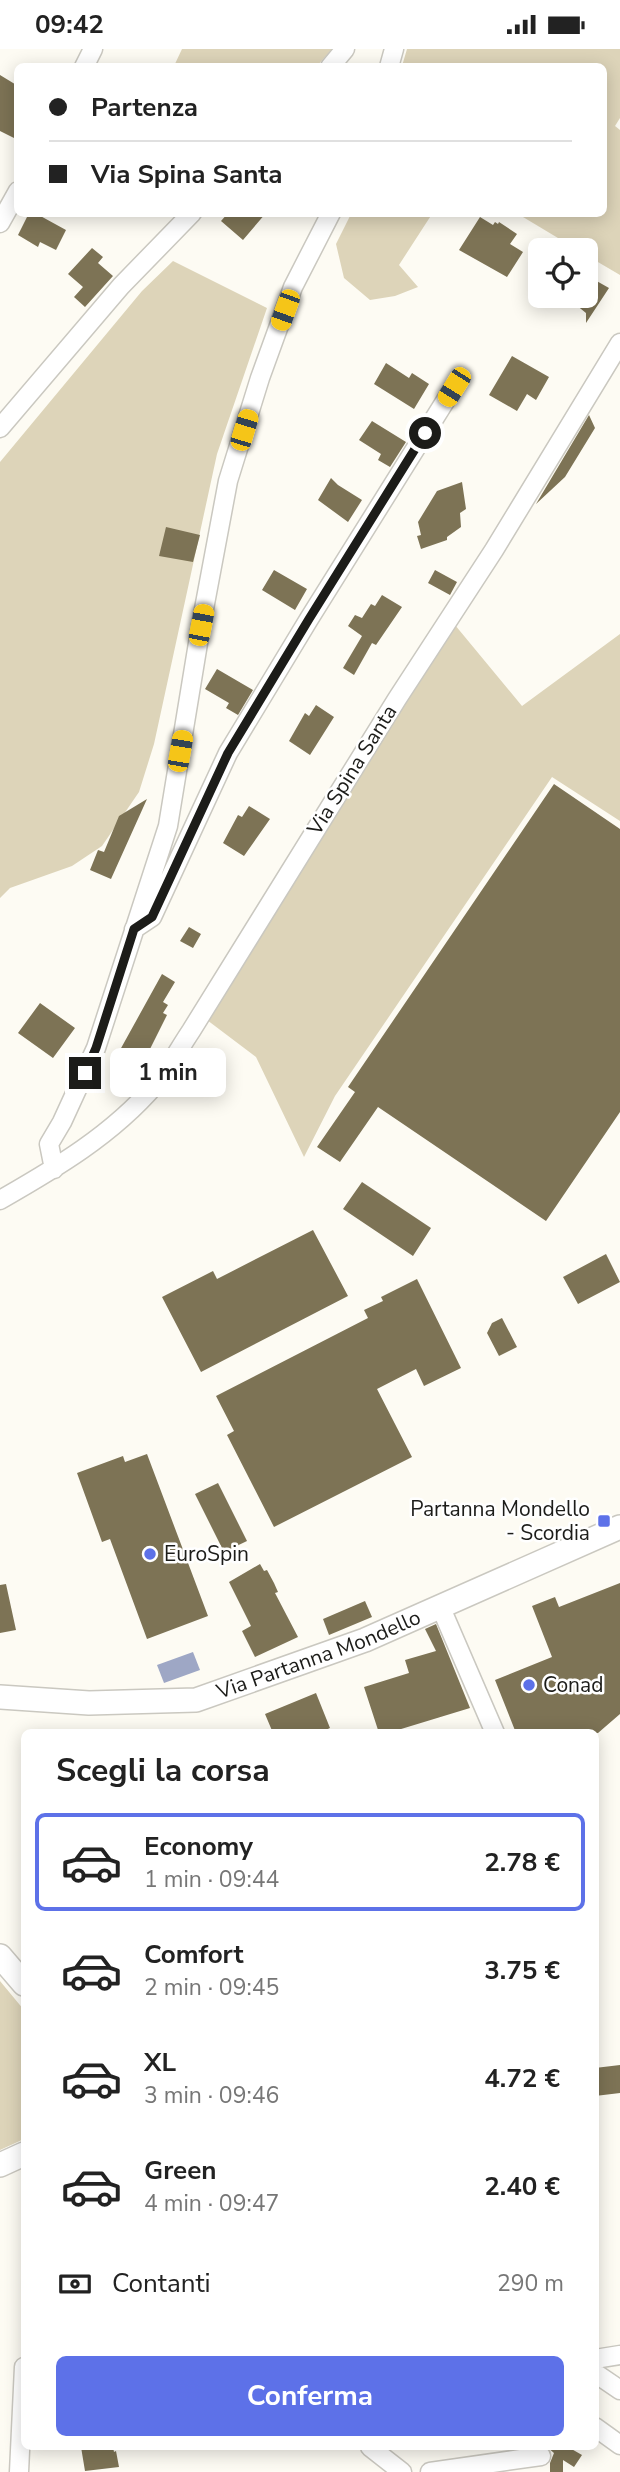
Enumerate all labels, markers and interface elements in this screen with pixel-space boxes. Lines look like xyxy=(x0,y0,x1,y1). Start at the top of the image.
text: 09:42 xyxy=(35,7,104,42)
text: Partenza xyxy=(91,90,198,125)
text: Via Spina Santa xyxy=(91,157,283,192)
map controls xyxy=(528,238,598,308)
button: locate xyxy=(528,238,598,308)
car xyxy=(268,287,303,333)
car xyxy=(434,364,475,410)
car xyxy=(228,407,261,453)
route start xyxy=(409,417,441,449)
car xyxy=(187,602,216,648)
street label: Via Spina Santa xyxy=(300,699,403,841)
car xyxy=(167,728,194,774)
callout: 1 min xyxy=(110,1049,225,1097)
route end xyxy=(69,1057,101,1089)
text: 1 min xyxy=(138,1057,198,1088)
place label: Partanna Mondello - Scordia xyxy=(410,1495,590,1547)
marker: Partanna Mondello - Scordia xyxy=(596,1513,612,1529)
place label: EuroSpin xyxy=(164,1540,249,1568)
marker: EuroSpin xyxy=(142,1546,158,1562)
street label: Via Partanna Mondello xyxy=(212,1603,425,1706)
place label: Conad xyxy=(543,1671,603,1699)
marker: Conad xyxy=(521,1677,537,1693)
text: Scegli la corsa xyxy=(56,1749,270,1792)
text: Economy xyxy=(144,1829,253,1864)
icon: car xyxy=(60,1831,123,1894)
text: 2.78 € xyxy=(484,1845,560,1880)
text: 1 min · 09:44 xyxy=(144,1864,279,1895)
text: Comfort xyxy=(144,1937,244,1972)
icon: car xyxy=(60,1939,123,2002)
text: 3.75 € xyxy=(484,1953,560,1988)
text: 2 min · 09:45 xyxy=(144,1972,279,2003)
text: XL xyxy=(144,2045,176,2080)
icon: car xyxy=(60,2047,123,2110)
text: 4.72 € xyxy=(484,2061,560,2096)
text: 3 min · 09:46 xyxy=(144,2080,279,2111)
text: Green xyxy=(144,2153,217,2188)
icon: car xyxy=(60,2155,123,2218)
text: 2.40 € xyxy=(484,2169,560,2204)
text: 4 min · 09:47 xyxy=(144,2188,279,2219)
icon: cash xyxy=(56,2265,94,2303)
text: Contanti xyxy=(112,2266,211,2301)
text: 290 m xyxy=(497,2268,564,2299)
button: Conferma xyxy=(56,2356,564,2436)

